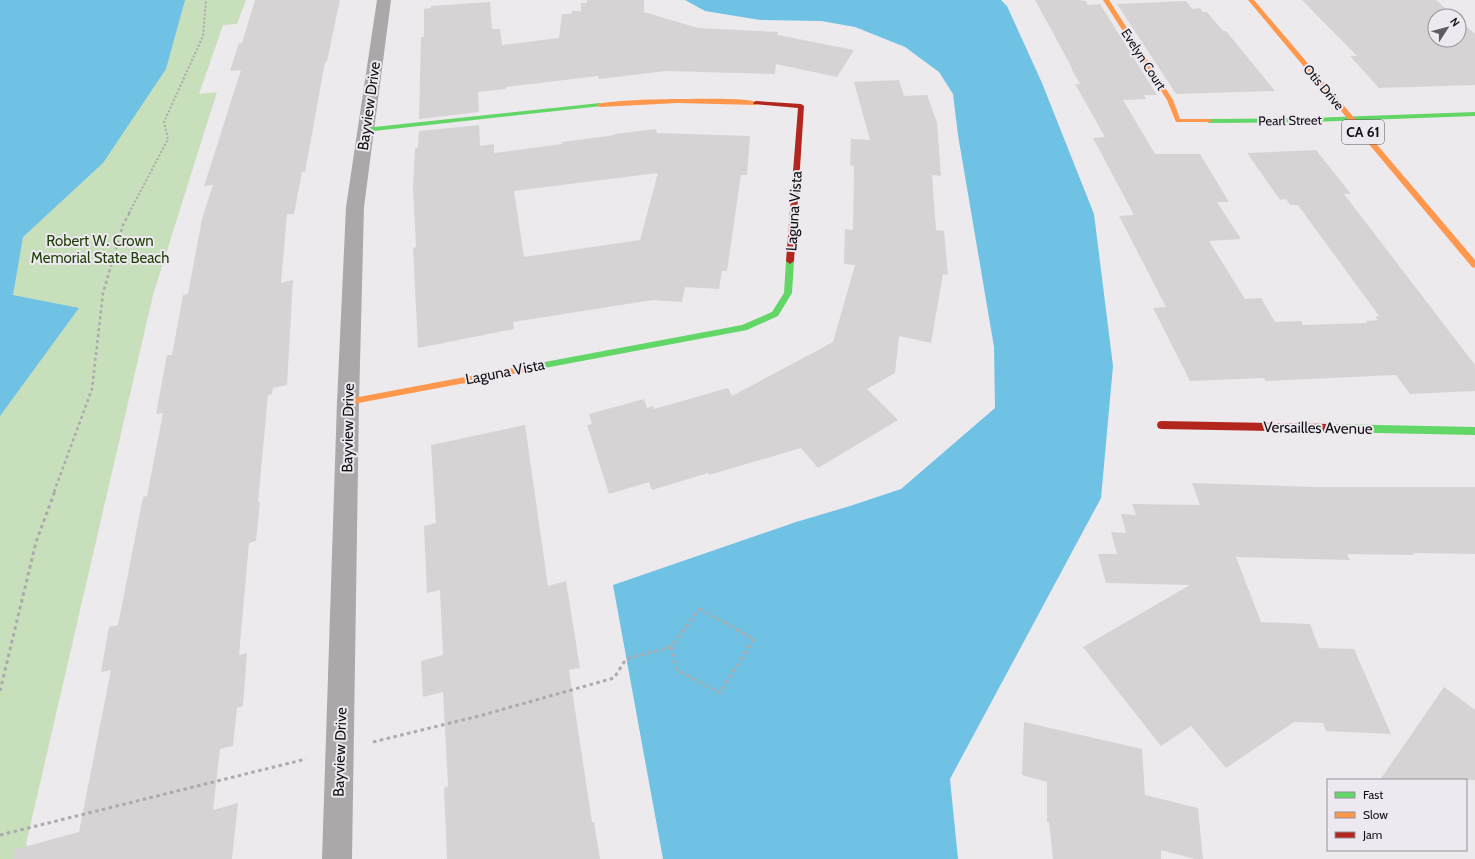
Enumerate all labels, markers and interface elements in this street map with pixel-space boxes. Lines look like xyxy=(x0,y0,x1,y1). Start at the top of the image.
north arrow xyxy=(1427,8,1467,48)
text: N xyxy=(1447,15,1463,29)
street label: Evelyn Court xyxy=(1118,25,1170,93)
street label: Bayview Drive xyxy=(354,60,384,152)
street label: Otis Drive xyxy=(1300,61,1348,113)
street label: Pearl Street xyxy=(1258,111,1323,129)
road number: CA 61 xyxy=(1342,120,1384,144)
street label: Laguna Vista xyxy=(782,169,806,252)
park label: Robert W. Crown Memorial State Beach xyxy=(31,232,169,267)
street label: Laguna Vista xyxy=(464,355,547,389)
street label: Bayview Drive xyxy=(338,383,358,473)
street label: Versailles Avenue xyxy=(1263,418,1373,438)
street label: Bayview Drive xyxy=(329,707,351,797)
legend xyxy=(1327,779,1467,851)
text: Fast xyxy=(1363,787,1383,802)
text: Slow xyxy=(1363,807,1388,822)
text: Jam xyxy=(1362,827,1382,842)

